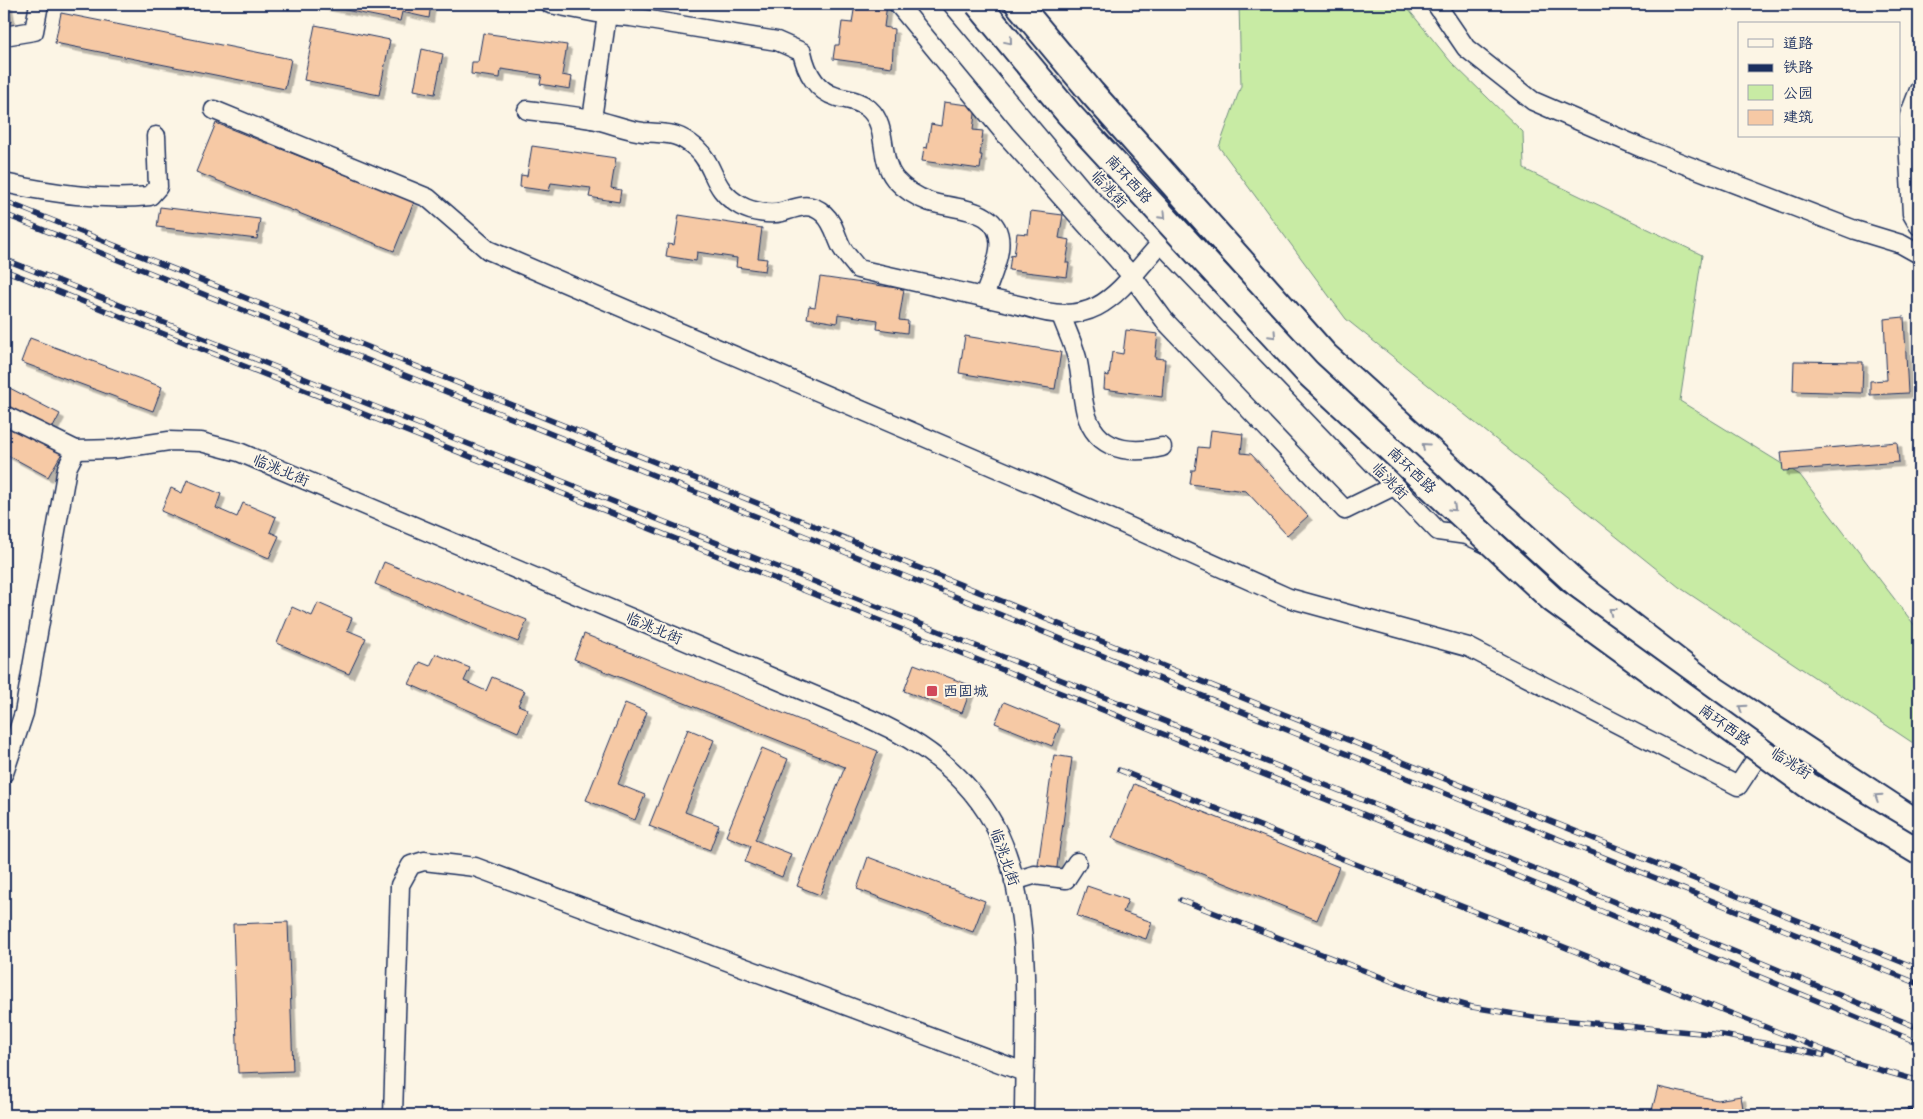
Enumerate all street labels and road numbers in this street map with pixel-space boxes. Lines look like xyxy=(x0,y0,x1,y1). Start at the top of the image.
street label: 南环西路 xyxy=(1100,152,1155,208)
street label: 临洮街 xyxy=(1086,168,1129,213)
street label: 南环西路 xyxy=(1383,444,1439,499)
street label: 临洮北街 xyxy=(249,452,311,492)
street label: 临洮街 xyxy=(1366,460,1411,505)
street label: 临洮北街 xyxy=(622,610,684,650)
street label: 南环西路 xyxy=(1694,701,1754,752)
street label: 临洮街 xyxy=(1766,745,1814,784)
street label: 临洮北街 xyxy=(985,826,1021,889)

